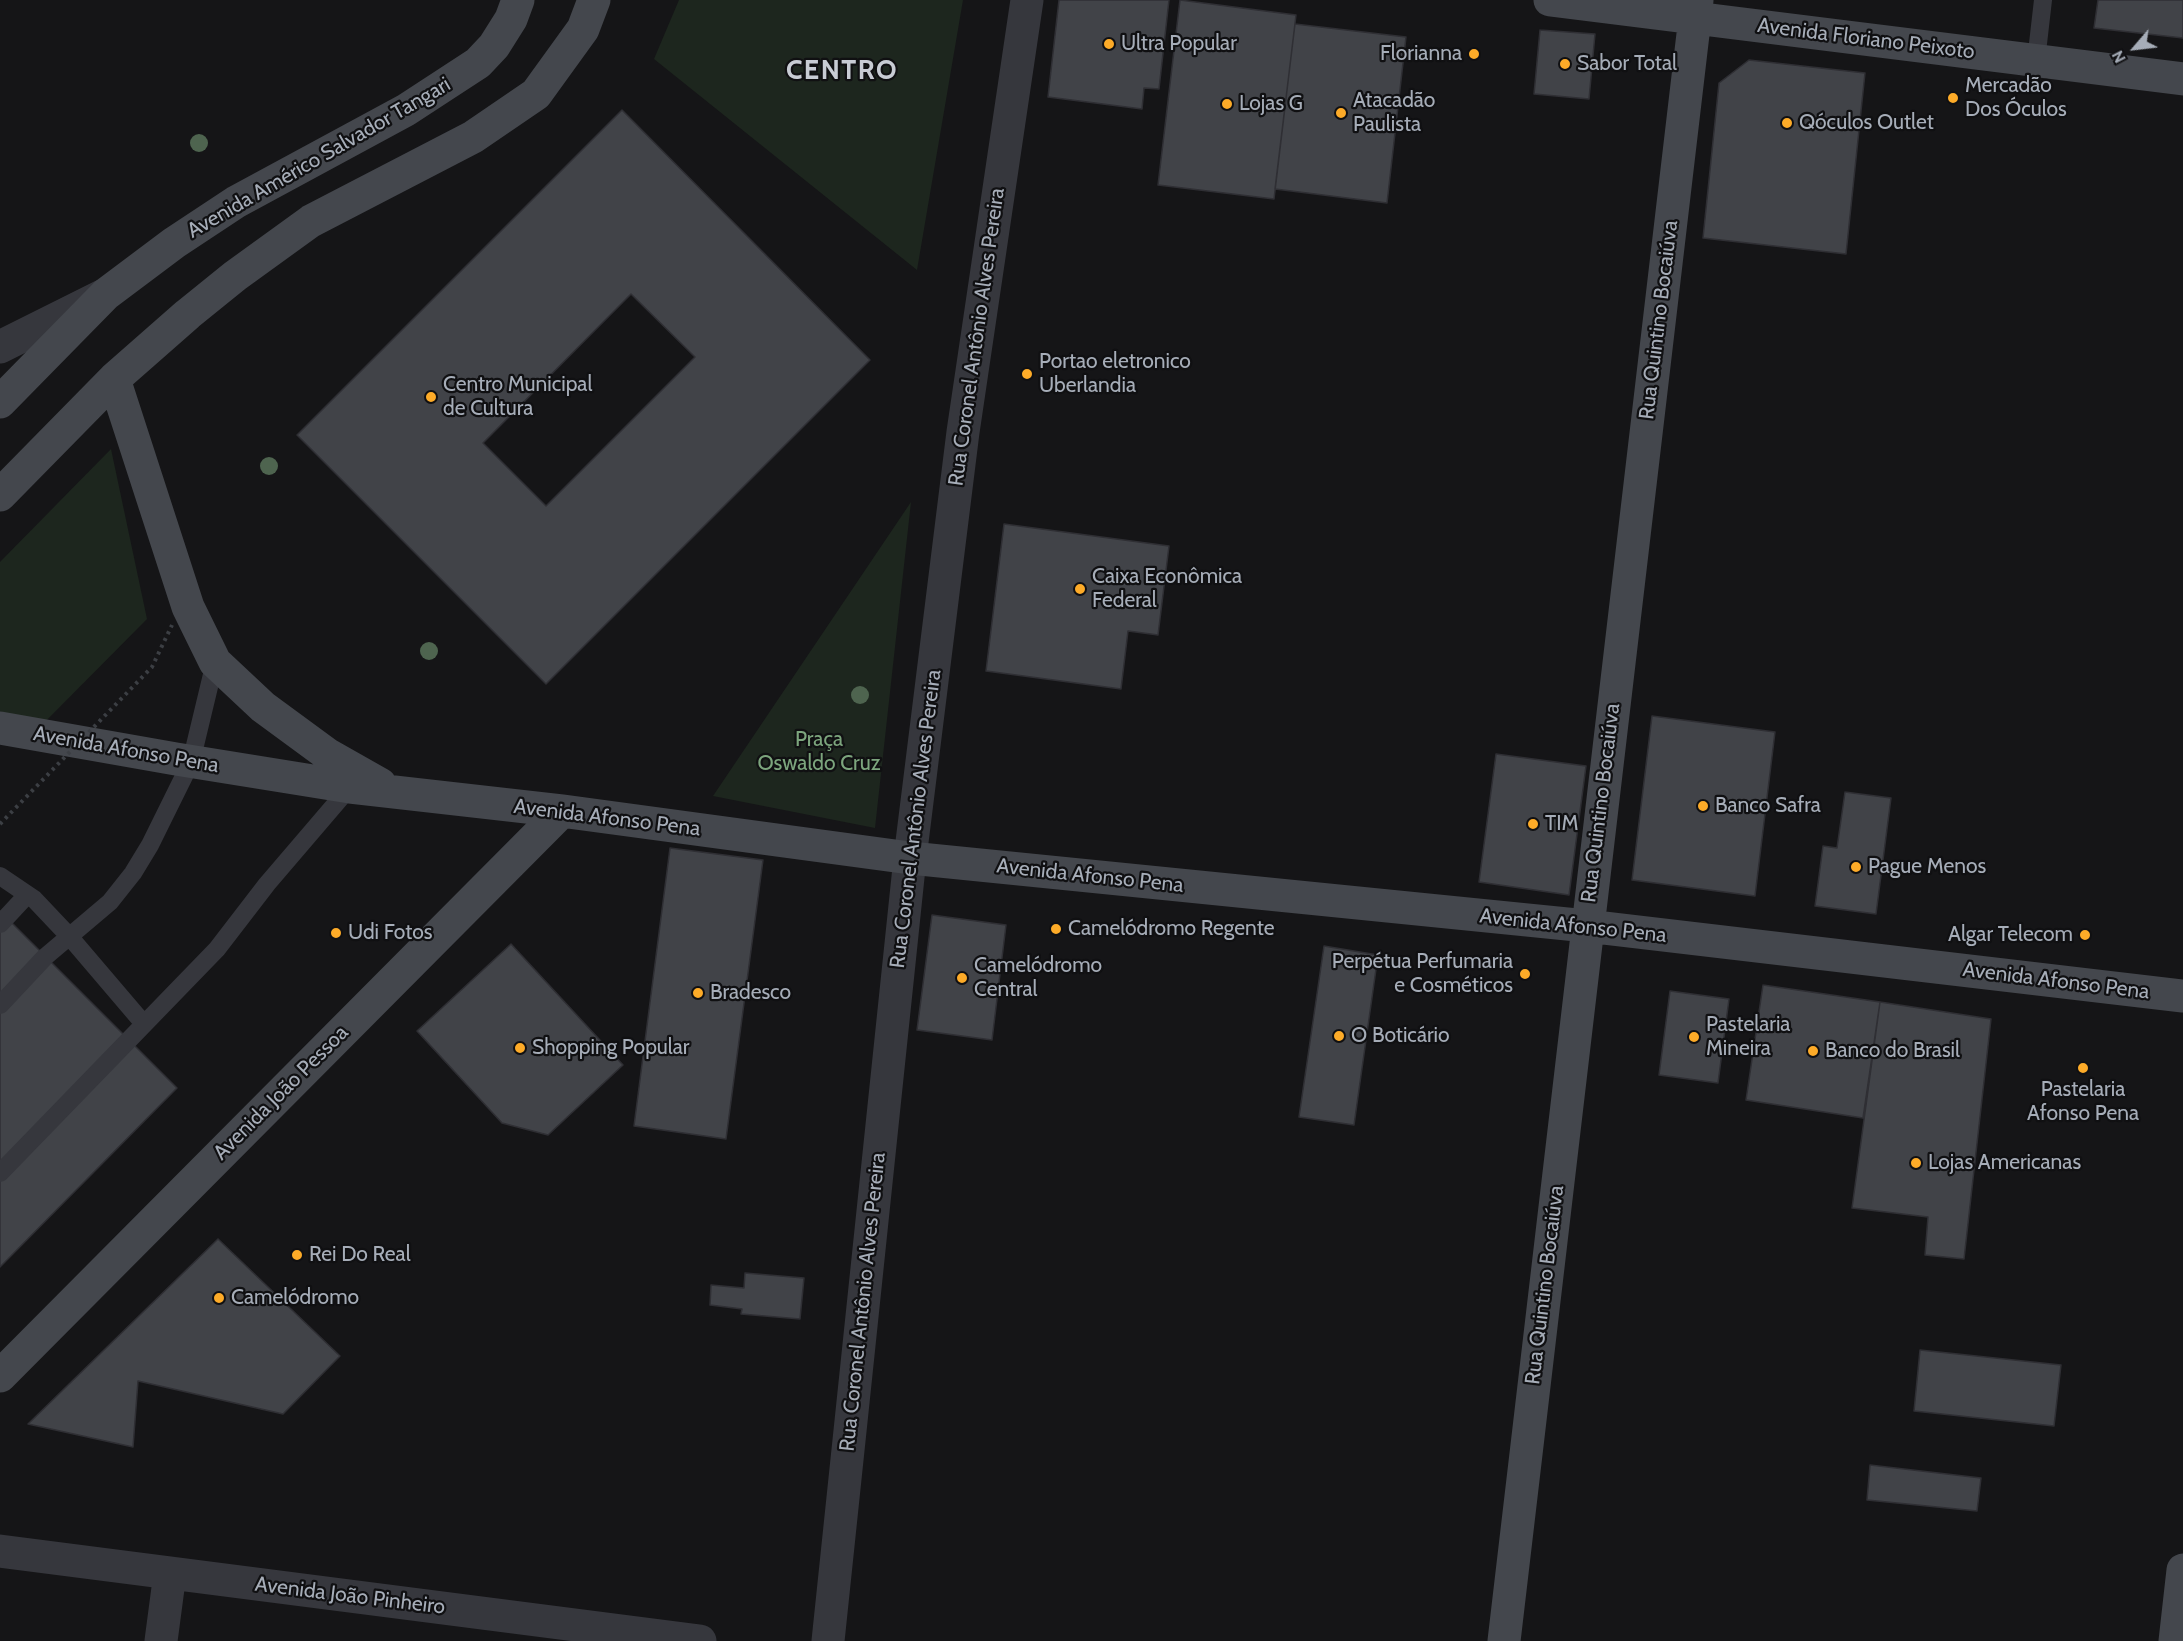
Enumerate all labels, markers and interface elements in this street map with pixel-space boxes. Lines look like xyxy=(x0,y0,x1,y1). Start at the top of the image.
street label: Avenida Floriano Peixoto xyxy=(1756,13,1976,65)
north arrow xyxy=(2105,18,2165,78)
place label: Ultra Popular xyxy=(1121,31,1237,57)
marker: Ultra Popular xyxy=(1102,37,1116,51)
place label: Florianna xyxy=(1380,41,1462,67)
marker: Florianna xyxy=(1467,47,1481,61)
text: N xyxy=(2108,47,2130,66)
place label: Sabor Total xyxy=(1577,51,1677,77)
district label: CENTRO xyxy=(786,55,898,87)
marker: Sabor Total xyxy=(1558,57,1572,71)
street label: Avenida Américo Salvador Tangari xyxy=(183,72,455,244)
place label: Mercadão Dos Óculos xyxy=(1965,73,2067,123)
place label: Atacadão Paulista xyxy=(1353,88,1435,138)
place label: Lojas G xyxy=(1239,91,1303,117)
marker: Mercadão Dos Óculos xyxy=(1946,91,1960,105)
marker: Lojas G xyxy=(1220,97,1234,111)
marker: Atacadão Paulista xyxy=(1334,106,1348,120)
place label: Qóculos Outlet xyxy=(1799,110,1934,136)
marker: Qóculos Outlet xyxy=(1780,116,1794,130)
street label: Rua Coronel Antônio Alves Pereira xyxy=(944,186,1010,488)
street label: Rua Quintino Bocaiúva xyxy=(1634,219,1684,421)
place label: Portao eletronico Uberlandia xyxy=(1039,349,1191,399)
marker: Portao eletronico Uberlandia xyxy=(1020,367,1034,381)
place label: Centro Municipal de Cultura xyxy=(443,372,592,422)
marker: Centro Municipal de Cultura xyxy=(424,390,438,404)
place label: Caixa Econômica Federal xyxy=(1092,564,1242,614)
marker: Caixa Econômica Federal xyxy=(1073,582,1087,596)
street label: Rua Coronel Antônio Alves Pereira xyxy=(885,668,947,970)
street label: Rua Quintino Bocaiúva xyxy=(1576,702,1626,904)
street label: Avenida Afonso Pena xyxy=(31,721,221,779)
park label: Praça Oswaldo Cruz xyxy=(757,727,881,777)
place label: Banco Safra xyxy=(1715,793,1821,819)
street label: Avenida Afonso Pena xyxy=(512,794,702,842)
marker: Banco Safra xyxy=(1696,799,1710,813)
place label: TIM xyxy=(1545,811,1578,837)
marker: TIM xyxy=(1526,817,1540,831)
street label: Avenida Afonso Pena xyxy=(995,854,1185,898)
place label: Pague Menos xyxy=(1868,854,1986,880)
marker: Pague Menos xyxy=(1849,860,1863,874)
street label: Avenida Afonso Pena xyxy=(1478,904,1668,948)
place label: Camelódromo Regente xyxy=(1068,916,1274,942)
place label: Udi Fotos xyxy=(348,920,432,946)
marker: Camelódromo Regente xyxy=(1049,922,1063,936)
place label: Algar Telecom xyxy=(1948,922,2073,948)
marker: Udi Fotos xyxy=(329,926,343,940)
marker: Algar Telecom xyxy=(2078,928,2092,942)
place label: Perpétua Perfumaria e Cosméticos xyxy=(1332,949,1513,999)
place label: Camelódromo Central xyxy=(974,953,1102,1003)
street label: Avenida Afonso Pena xyxy=(1961,957,2151,1005)
marker: Perpétua Perfumaria e Cosméticos xyxy=(1518,967,1532,981)
marker: Camelódromo Central xyxy=(955,971,969,985)
place label: Bradesco xyxy=(710,980,791,1006)
marker: Bradesco xyxy=(691,986,705,1000)
place label: Pastelaria Mineira xyxy=(1706,1012,1790,1062)
street label: Avenida João Pessoa xyxy=(208,1020,354,1166)
place label: O Boticário xyxy=(1351,1023,1450,1049)
marker: O Boticário xyxy=(1332,1029,1346,1043)
marker: Pastelaria Mineira xyxy=(1687,1030,1701,1044)
place label: Shopping Popular xyxy=(532,1035,689,1061)
place label: Banco do Brasil xyxy=(1825,1038,1960,1064)
marker: Shopping Popular xyxy=(513,1041,527,1055)
marker: Banco do Brasil xyxy=(1806,1044,1820,1058)
marker: Pastelaria Afonso Pena xyxy=(2076,1061,2090,1075)
place label: Pastelaria Afonso Pena xyxy=(2027,1077,2139,1127)
place label: Lojas Americanas xyxy=(1928,1150,2081,1176)
street label: Rua Coronel Antônio Alves Pereira xyxy=(835,1151,891,1453)
marker: Lojas Americanas xyxy=(1909,1156,1923,1170)
street label: Rua Quintino Bocaiúva xyxy=(1520,1184,1570,1386)
place label: Rei Do Real xyxy=(309,1242,411,1268)
marker: Rei Do Real xyxy=(290,1248,304,1262)
place label: Camelódromo xyxy=(231,1285,359,1311)
marker: Camelódromo xyxy=(212,1291,226,1305)
street label: Avenida João Pinheiro xyxy=(254,1572,446,1620)

